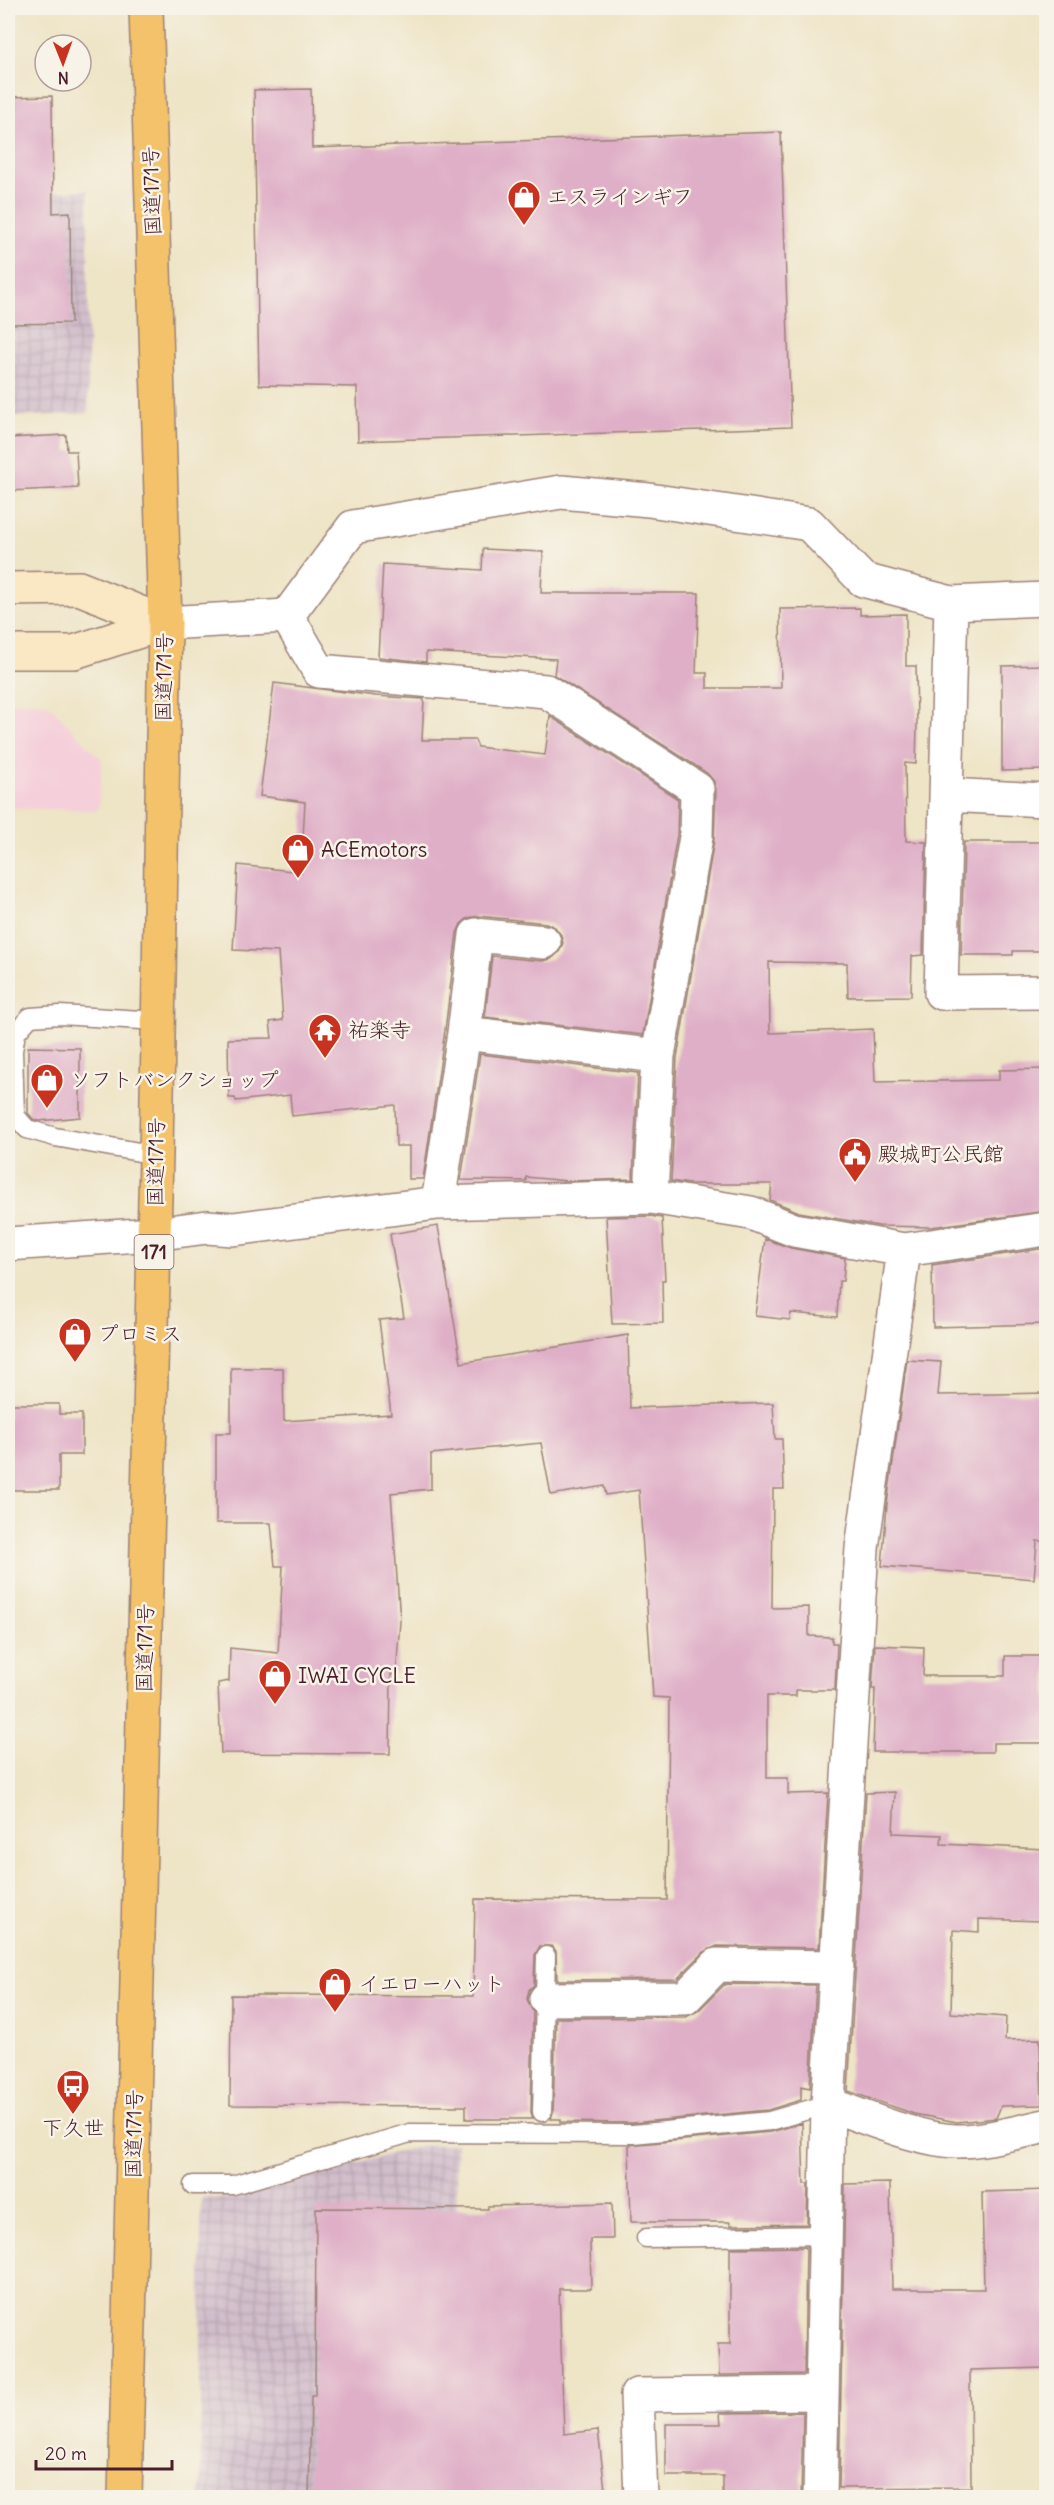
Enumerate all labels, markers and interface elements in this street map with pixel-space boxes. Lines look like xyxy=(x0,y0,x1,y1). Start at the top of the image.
north arrow xyxy=(33,33,93,93)
text: N xyxy=(58,68,69,88)
street label: 国道171号 xyxy=(136,146,167,236)
shop icon: エスラインギフ xyxy=(506,179,542,226)
place label: エスラインギフ xyxy=(547,183,693,210)
street label: 国道171号 xyxy=(149,632,178,722)
shop icon: ACEmotors xyxy=(280,832,316,879)
place label: ACEmotors xyxy=(321,836,427,863)
temple icon: 祐楽寺 xyxy=(307,1012,343,1059)
place label: 祐楽寺 xyxy=(348,1016,411,1043)
shop icon: ソフトバンクショップ xyxy=(29,1062,65,1109)
place label: ソフトバンクショップ xyxy=(70,1066,279,1093)
street label: 国道171号 xyxy=(141,1117,170,1207)
public building icon: 殿城町公民館 xyxy=(837,1136,873,1183)
place label: 殿城町公民館 xyxy=(878,1140,1004,1167)
road number: 171 xyxy=(134,1235,174,1269)
shop icon: プロミス xyxy=(57,1316,93,1363)
place label: プロミス xyxy=(98,1320,182,1347)
street label: 国道171号 xyxy=(130,1603,159,1693)
shop icon: IWAI CYCLE xyxy=(257,1658,293,1705)
place label: IWAI CYCLE xyxy=(298,1662,416,1689)
shop icon: イエローハット xyxy=(317,1966,353,2013)
place label: イエローハット xyxy=(358,1970,505,1997)
bus stop icon: 下久世 xyxy=(55,2068,91,2115)
street label: 国道171号 xyxy=(119,2089,148,2179)
place label: 下久世 xyxy=(42,2114,105,2141)
scale bar xyxy=(36,2433,172,2471)
text: 20 m xyxy=(45,2442,87,2465)

